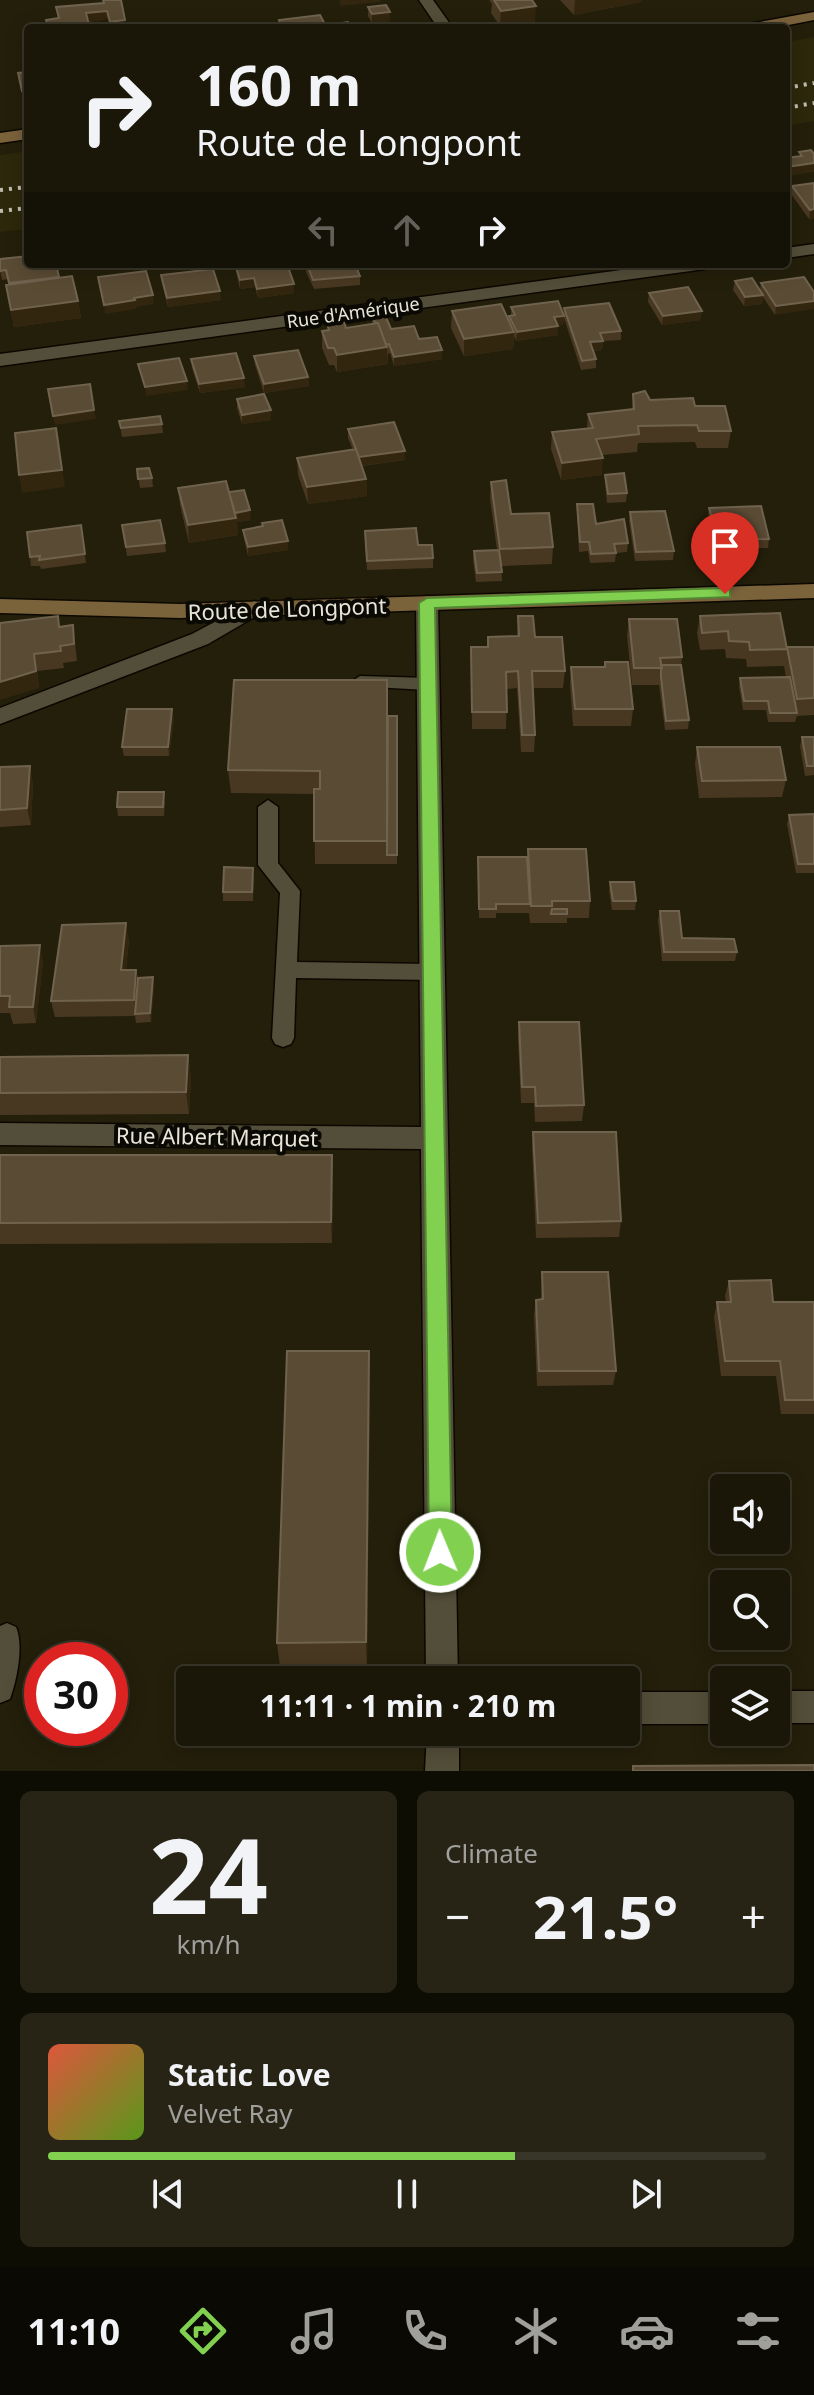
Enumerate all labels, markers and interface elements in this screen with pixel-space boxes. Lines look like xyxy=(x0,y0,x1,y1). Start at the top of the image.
text: 160 m xyxy=(196,46,361,122)
icon: right xyxy=(64,56,168,160)
text: Route de Longpont xyxy=(196,118,521,167)
icon: left xyxy=(301,208,345,252)
icon: ahead xyxy=(385,208,429,252)
icon: right xyxy=(469,208,513,252)
street label: Rue d'Amérique xyxy=(285,291,421,333)
pin xyxy=(691,512,759,594)
icon: arrive xyxy=(703,524,747,568)
street label: Route de Longpont xyxy=(187,590,387,626)
street label: Rue Albert Marquet xyxy=(116,1119,318,1153)
map controls xyxy=(710,1474,790,1746)
button: sound xyxy=(710,1474,790,1554)
position arrow xyxy=(398,1510,482,1594)
button: search xyxy=(710,1570,790,1650)
speed limit sign: 30 xyxy=(24,1642,128,1746)
button: layers xyxy=(710,1666,790,1746)
text: 11:11 · 1 min · 210 m xyxy=(260,1685,556,1726)
text: 24 xyxy=(149,1803,268,1944)
text: Climate xyxy=(445,1835,538,1871)
text: 21.5° xyxy=(533,1875,678,1957)
text: − xyxy=(445,1886,470,1946)
text: + xyxy=(741,1886,766,1946)
text: km/h xyxy=(177,1926,240,1962)
text: Static Love xyxy=(168,2054,331,2095)
text: Velvet Ray xyxy=(168,2095,293,2131)
icon: previous xyxy=(146,2172,190,2216)
icon: pause xyxy=(385,2172,429,2216)
icon: next xyxy=(624,2172,668,2216)
icon: directions xyxy=(175,2303,231,2359)
icon: music xyxy=(286,2303,342,2359)
icon: phone xyxy=(397,2303,453,2359)
icon: climate xyxy=(508,2303,564,2359)
icon: car xyxy=(619,2303,675,2359)
icon: filters xyxy=(730,2303,786,2359)
text: 11:10 xyxy=(28,2307,120,2356)

